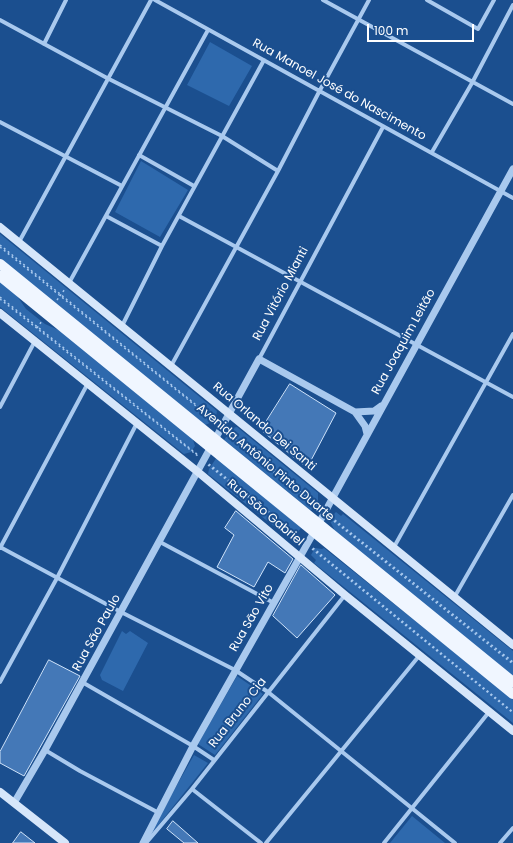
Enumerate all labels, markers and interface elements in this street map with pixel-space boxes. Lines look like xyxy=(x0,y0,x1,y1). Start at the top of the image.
scale bar xyxy=(369,16,476,42)
text: 100 m xyxy=(374,22,408,39)
street label: Rua Manoel José do Nascimento xyxy=(250,36,428,144)
street label: Rua Vitório Mianti xyxy=(250,245,312,343)
street label: Rua Joaquim Leitão xyxy=(369,287,439,397)
street label: Rua Orlando Dei Santi xyxy=(210,380,318,474)
street label: Avenida Antônio Pinto Duarte xyxy=(193,401,337,525)
street label: Rua São Gabriel xyxy=(224,477,306,549)
street label: Rua São Vito xyxy=(227,582,277,654)
street label: Rua São Paulo xyxy=(70,592,124,674)
street label: Rua Bruno Cia xyxy=(206,675,270,751)

